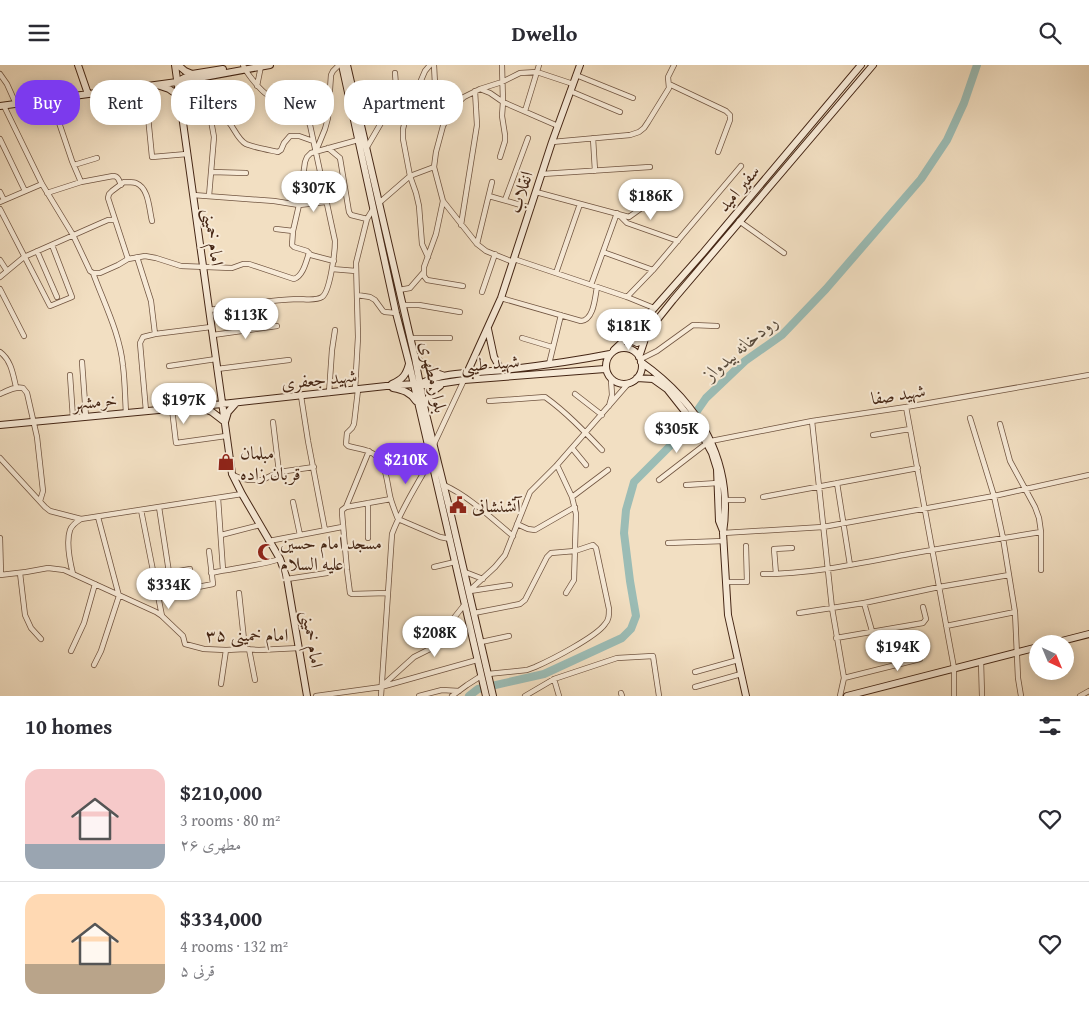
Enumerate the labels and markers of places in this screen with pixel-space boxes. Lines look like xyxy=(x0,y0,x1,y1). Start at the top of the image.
pin: $307K xyxy=(279,171,349,213)
pin: $186K xyxy=(616,179,686,221)
pin: $113K xyxy=(211,297,281,340)
pin: $181K xyxy=(594,309,664,351)
pin: $197K xyxy=(149,383,219,425)
pin: $305K xyxy=(642,411,712,454)
place label: مبلمان قربان زاده xyxy=(240,439,301,487)
pin: $210K xyxy=(371,443,441,485)
shop icon: مبلمان قربان زاده xyxy=(216,452,236,472)
place label: آتشنشانی xyxy=(472,492,523,519)
public building icon: آتشنشانی xyxy=(448,495,468,515)
place label: مسجد امام حسین علیه السلام xyxy=(280,529,382,580)
mosque icon: مسجد امام حسین علیه السلام xyxy=(256,542,276,562)
pin: $334K xyxy=(134,567,204,610)
pin: $208K xyxy=(400,615,470,658)
pin: $194K xyxy=(863,629,933,672)

